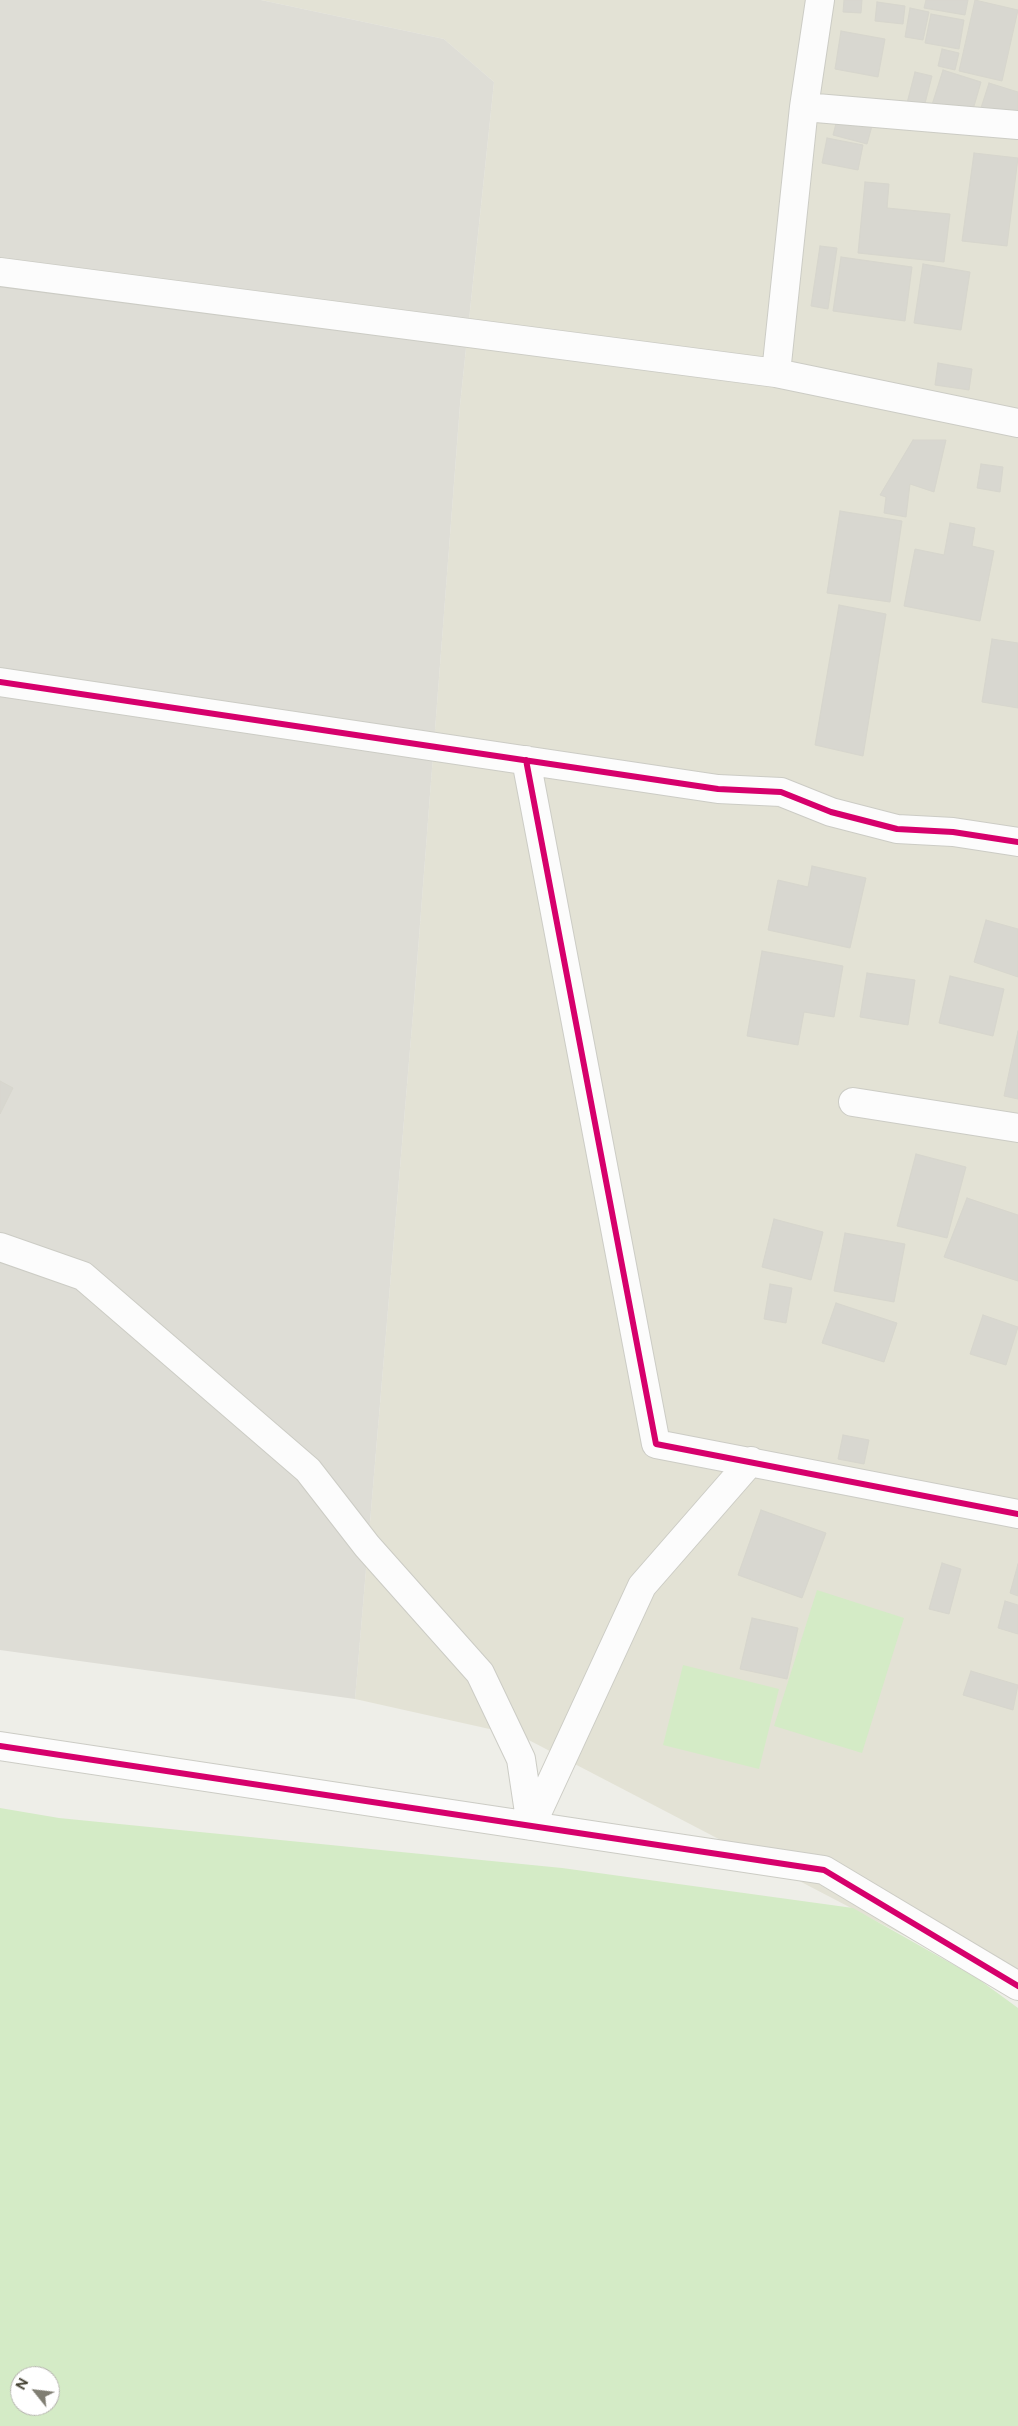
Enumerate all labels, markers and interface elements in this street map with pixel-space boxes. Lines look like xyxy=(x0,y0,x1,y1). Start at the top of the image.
north arrow xyxy=(10,2366,60,2416)
text: N xyxy=(12,2375,32,2393)

